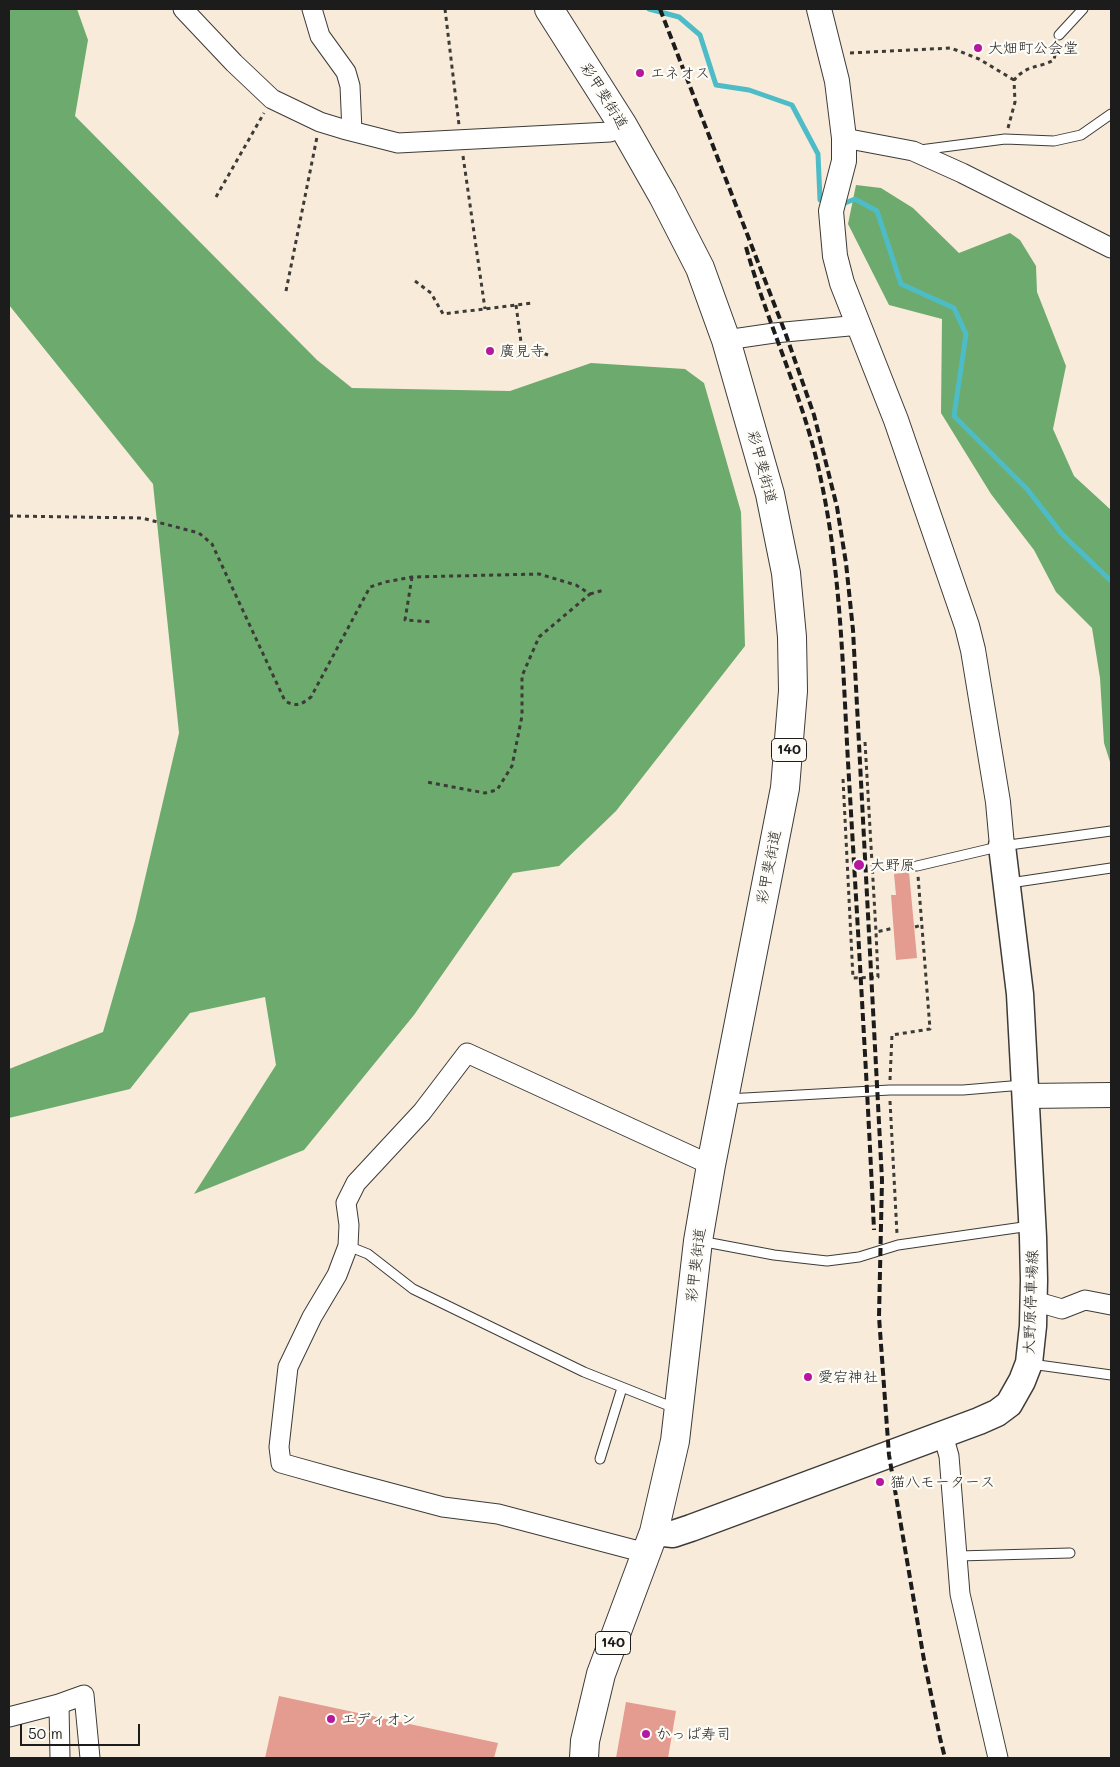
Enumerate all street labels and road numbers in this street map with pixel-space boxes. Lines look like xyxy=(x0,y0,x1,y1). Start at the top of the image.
street label: 彩甲斐街道 xyxy=(576,59,632,133)
street label: 彩甲斐街道 xyxy=(744,428,780,506)
road number: 140 xyxy=(772,738,806,762)
street label: 彩甲斐街道 xyxy=(753,828,785,906)
street label: 彩甲斐街道 xyxy=(682,1227,710,1303)
street label: 大野原停車場線 xyxy=(1020,1249,1042,1355)
road number: 140 xyxy=(596,1632,630,1655)

